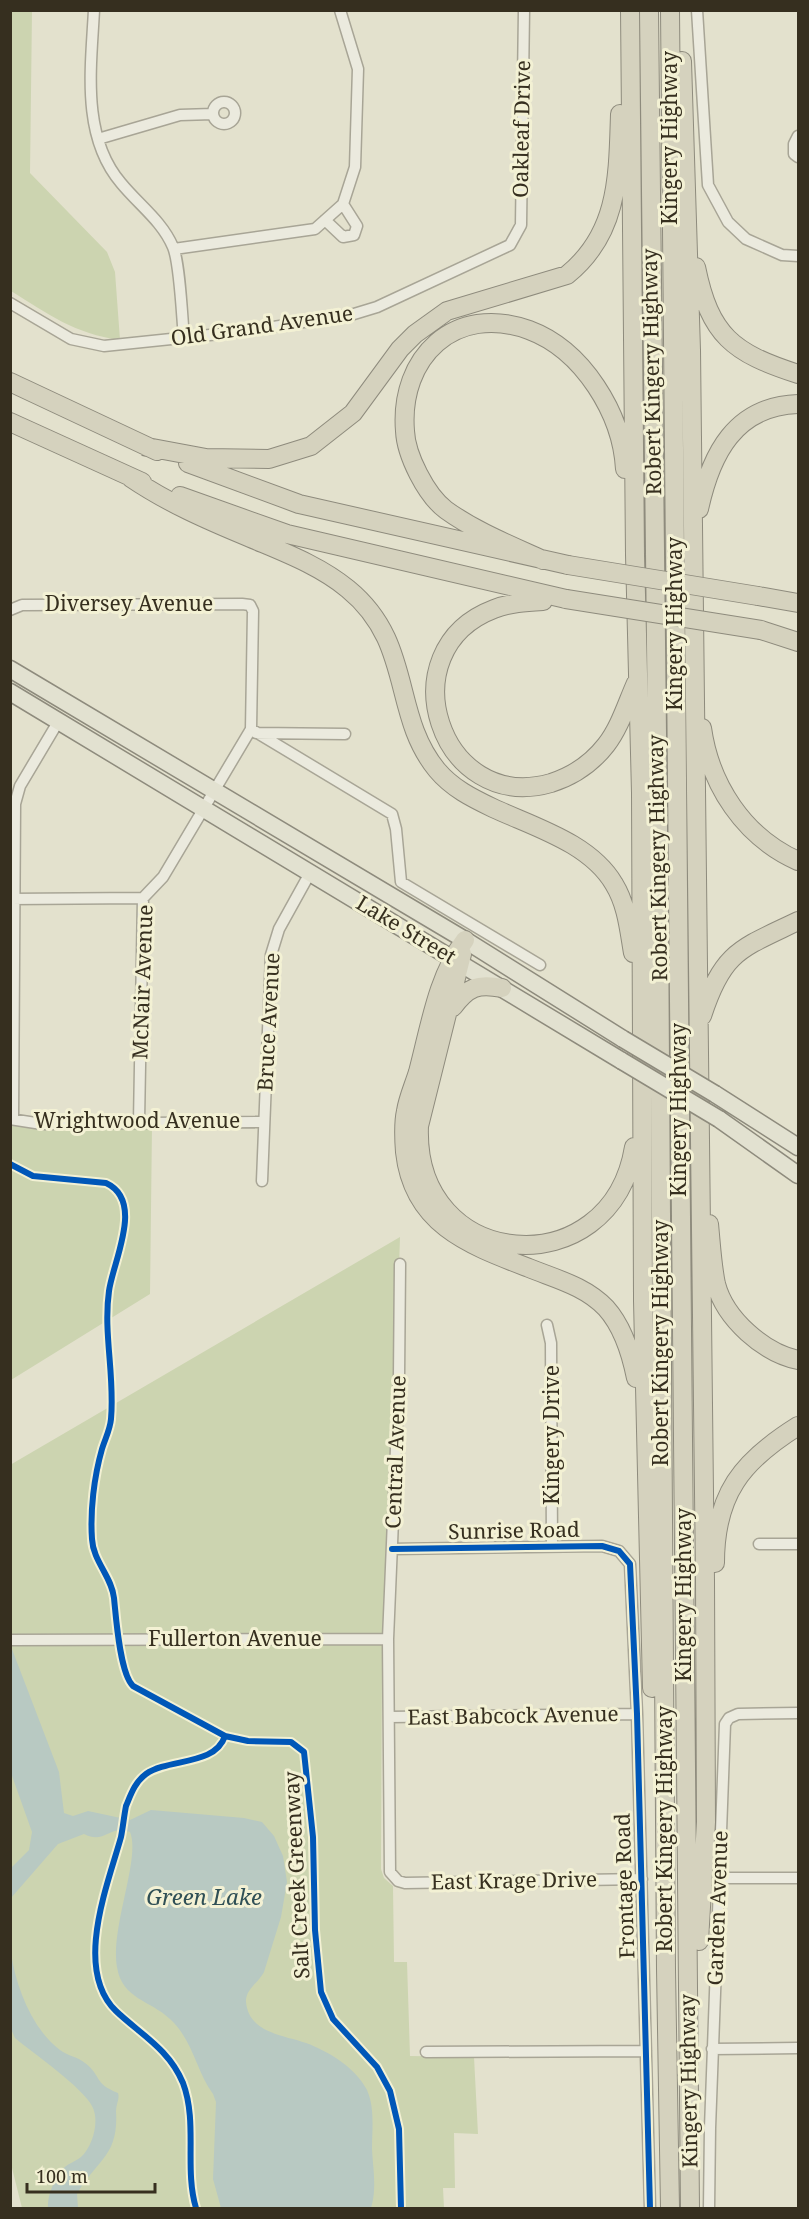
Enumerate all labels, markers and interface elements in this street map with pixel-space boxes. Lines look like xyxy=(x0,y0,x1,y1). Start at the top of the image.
street label: Kingery Highway xyxy=(655,51,683,225)
street label: Oakleaf Drive xyxy=(506,60,536,198)
street label: Robert Kingery Highway xyxy=(635,248,667,496)
street label: Old Grand Avenue xyxy=(169,298,355,352)
street label: Kingery Highway xyxy=(660,537,688,711)
street label: Diversey Avenue xyxy=(45,589,213,617)
street label: Robert Kingery Highway xyxy=(641,734,673,982)
street label: Lake Street xyxy=(351,888,462,970)
street label: McNair Avenue xyxy=(125,904,159,1060)
street label: Bruce Avenue xyxy=(250,952,286,1092)
street label: Kingery Highway xyxy=(664,1023,692,1197)
street label: Wrightwood Avenue xyxy=(34,1106,240,1134)
street label: Robert Kingery Highway xyxy=(646,1219,674,1466)
street label: Kingery Drive xyxy=(537,1365,565,1505)
street label: Central Avenue xyxy=(378,1375,412,1529)
street label: Kingery Highway xyxy=(669,1508,697,1682)
street label: Sunrise Road xyxy=(448,1515,580,1545)
street label: Fullerton Avenue xyxy=(148,1624,322,1652)
street label: East Babcock Avenue xyxy=(407,1699,619,1731)
street label: Robert Kingery Highway xyxy=(650,1705,678,1952)
street label: Salt Creek Greenway xyxy=(277,1770,315,1980)
street label: Frontage Road xyxy=(607,1813,641,1959)
street label: Garden Avenue xyxy=(700,1830,734,1986)
street label: East Krage Drive xyxy=(431,1865,597,1895)
water label: Green Lake xyxy=(146,1881,262,1911)
street label: Kingery Highway xyxy=(672,1994,704,2168)
scale bar xyxy=(27,2156,154,2194)
text: 100 m xyxy=(36,2164,88,2188)

